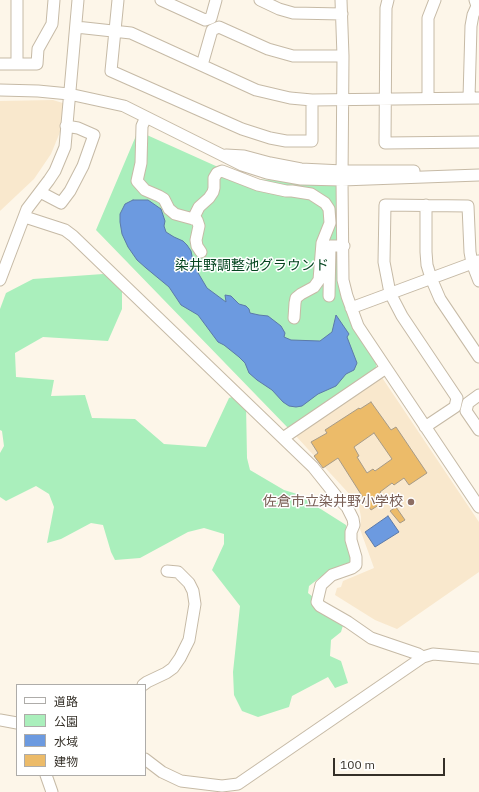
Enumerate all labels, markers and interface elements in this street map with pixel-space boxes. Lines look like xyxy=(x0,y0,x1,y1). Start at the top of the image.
park label: 染井野調整池グラウンド xyxy=(175,258,329,274)
place label: 佐倉市立染井野小学校 xyxy=(263,494,403,510)
marker: 佐倉市立染井野小学校 xyxy=(406,497,416,507)
legend xyxy=(16,684,146,776)
text: 道路 xyxy=(54,694,78,709)
text: 公園 xyxy=(54,714,78,729)
text: 水域 xyxy=(54,734,78,749)
scale bar xyxy=(335,750,447,776)
text: 建物 xyxy=(54,754,78,769)
text: 100 m xyxy=(340,757,375,772)

